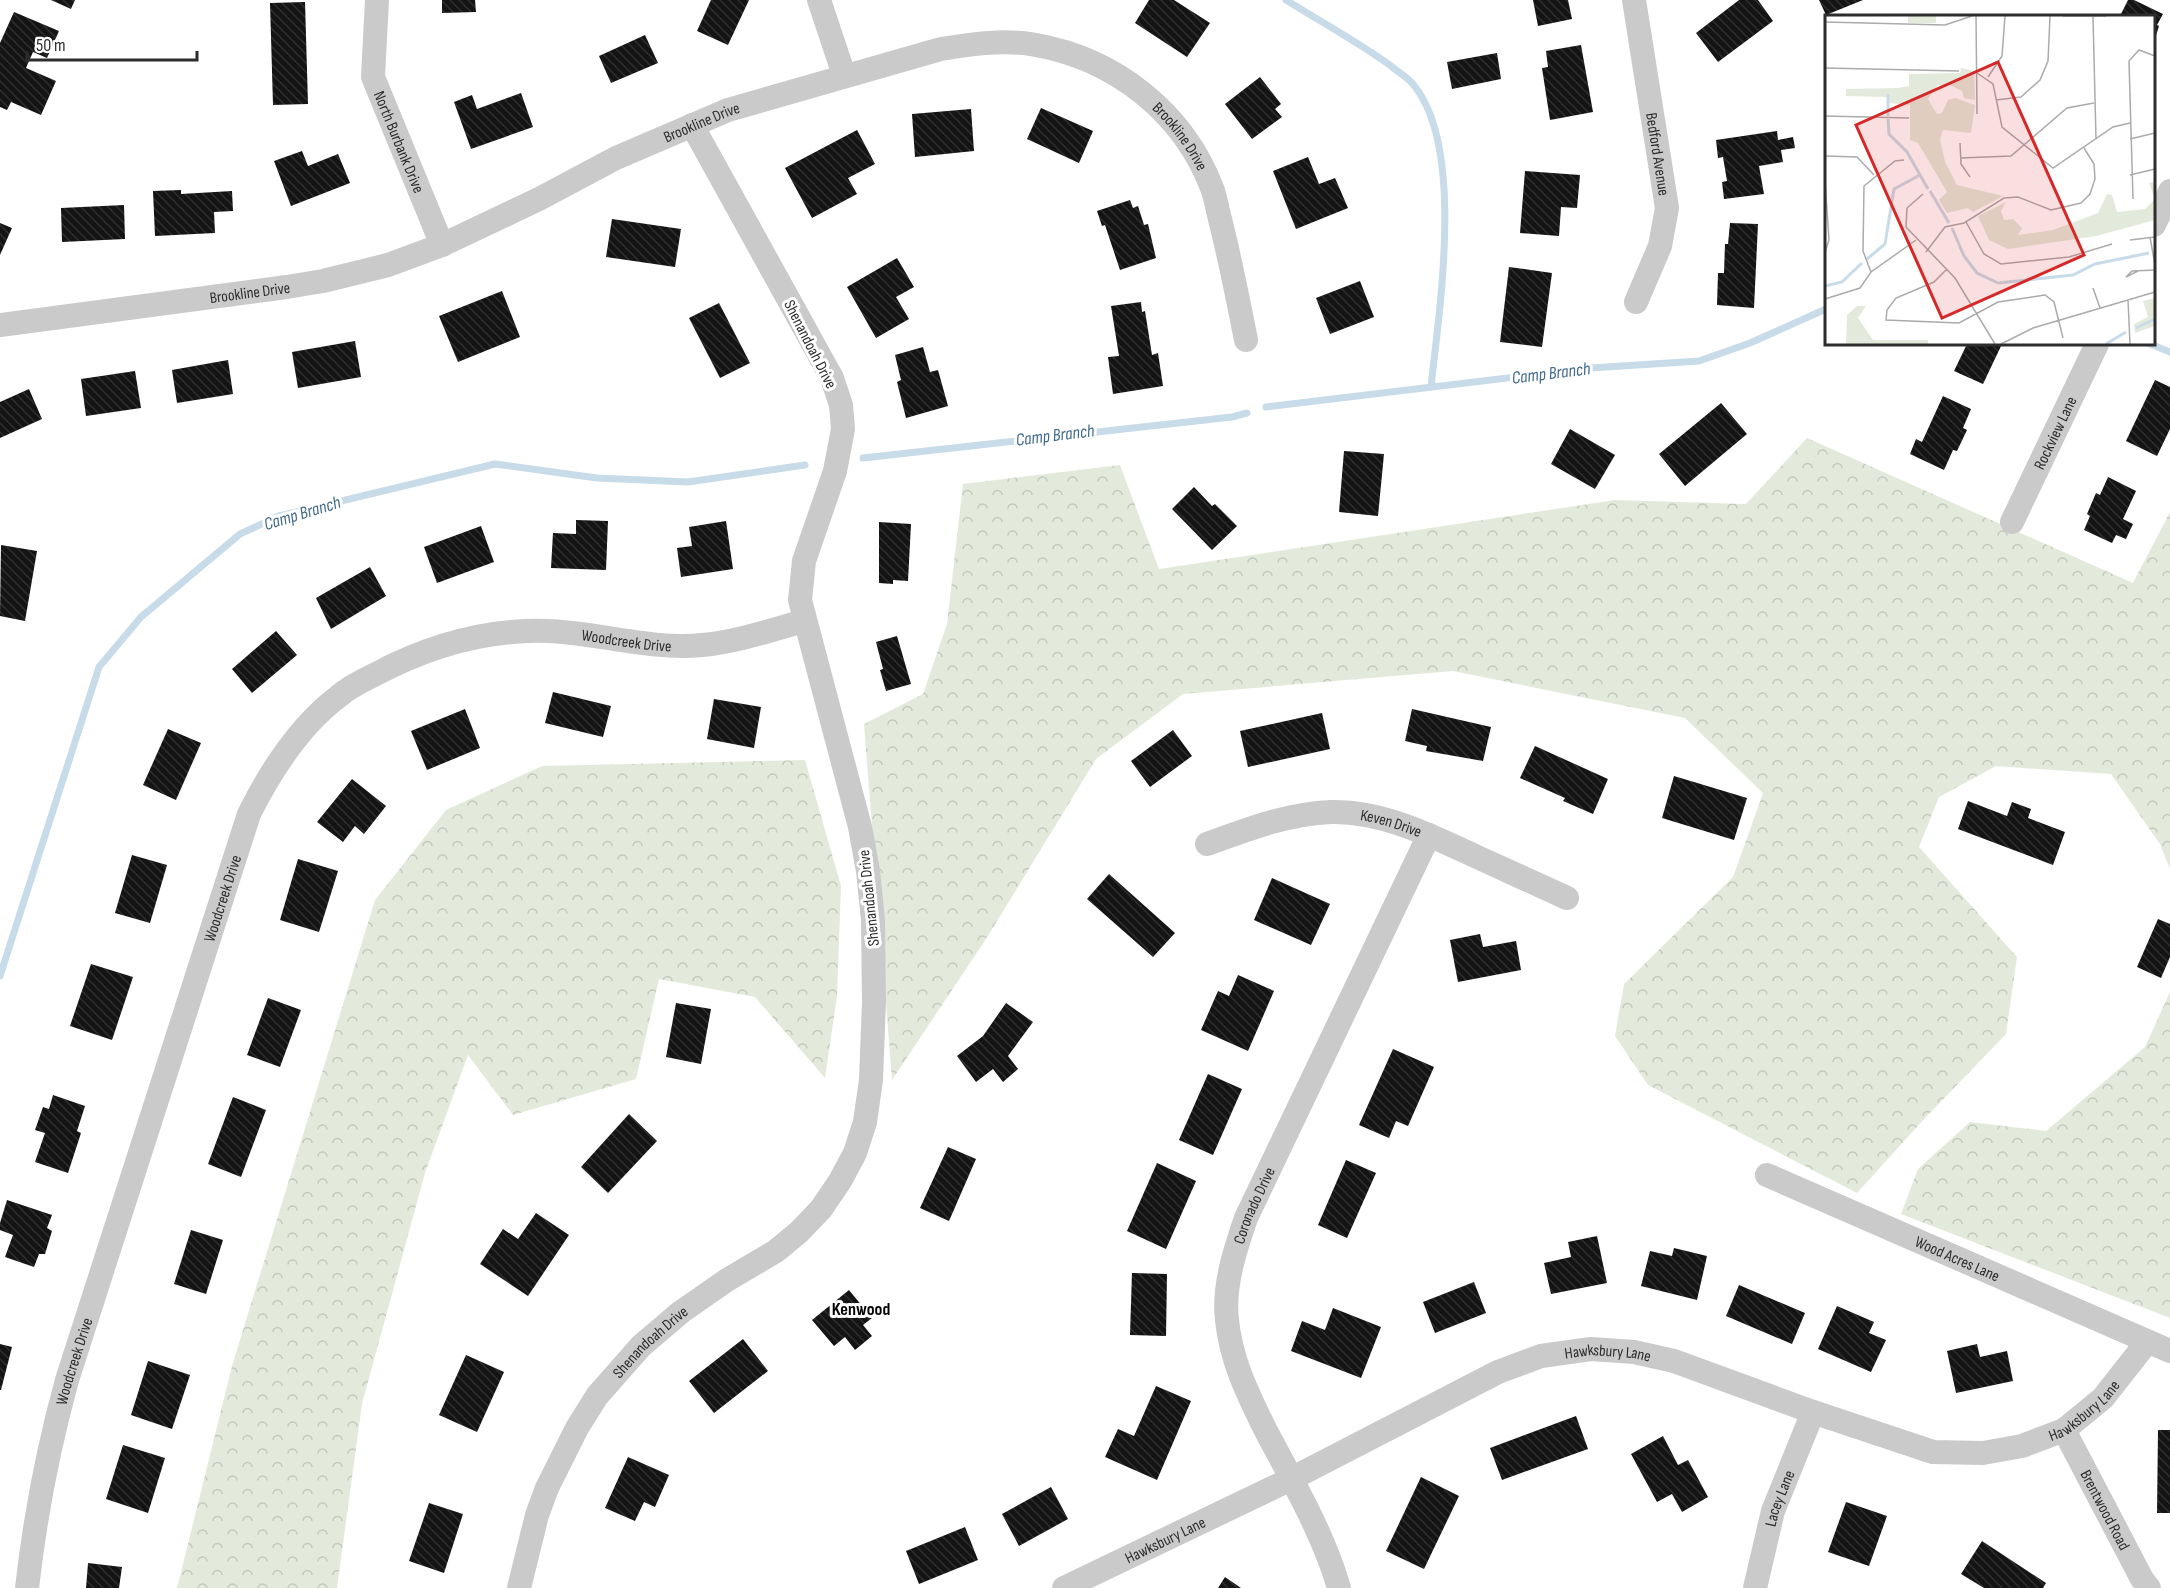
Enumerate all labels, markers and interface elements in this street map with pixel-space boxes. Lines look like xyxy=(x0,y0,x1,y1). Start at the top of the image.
inset map xyxy=(1825,15,2155,345)
scale bar xyxy=(27,24,196,62)
text: 50 m xyxy=(36,35,66,56)
street label: North Burbank Drive xyxy=(369,88,428,196)
street label: Brookline Drive xyxy=(661,99,742,147)
street label: Brookline Drive xyxy=(1148,99,1211,174)
street label: Bedford Avenue xyxy=(1641,111,1673,197)
street label: Brookline Drive xyxy=(209,279,291,308)
street label: Shenandoah Drive xyxy=(779,297,840,392)
water label: Camp Branch xyxy=(1510,358,1592,389)
street label: Rockview Lane xyxy=(2030,394,2082,473)
water label: Camp Branch xyxy=(1014,420,1096,451)
water label: Camp Branch xyxy=(261,492,344,535)
street label: Woodcreek Drive xyxy=(580,626,672,657)
street label: Keven Drive xyxy=(1359,806,1424,842)
street label: Shenandoah Drive xyxy=(855,849,884,947)
street label: Woodcreek Drive xyxy=(200,853,246,945)
street label: Coronado Drive xyxy=(1230,1164,1280,1246)
street label: Wood Acres Lane xyxy=(1912,1233,2002,1286)
district label: Kenwood xyxy=(832,1299,890,1320)
street label: Shenandoah Drive xyxy=(609,1302,692,1382)
street label: Woodcreek Drive xyxy=(53,1316,97,1407)
street label: Hawksbury Lane xyxy=(1563,1341,1653,1367)
street label: Hawksbury Lane xyxy=(2046,1377,2124,1446)
street label: Brentwood Road xyxy=(2076,1467,2133,1554)
street label: Lacey Lane xyxy=(1762,1468,1799,1529)
street label: Hawksbury Lane xyxy=(1122,1513,1209,1568)

